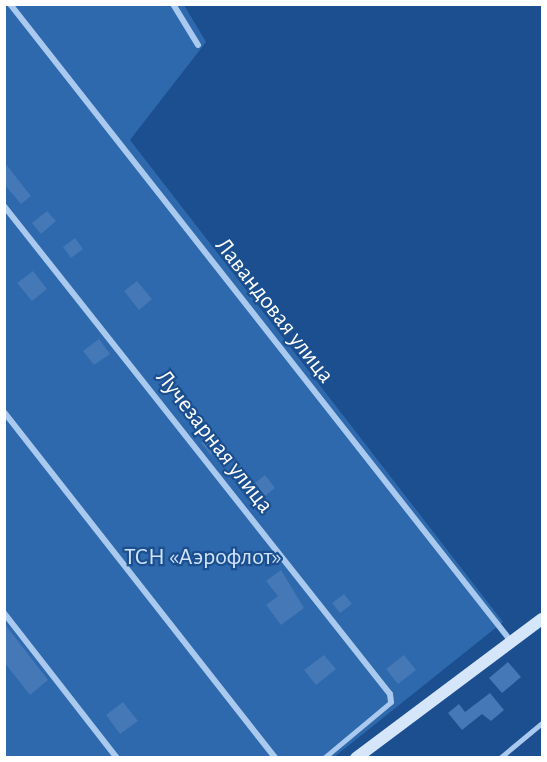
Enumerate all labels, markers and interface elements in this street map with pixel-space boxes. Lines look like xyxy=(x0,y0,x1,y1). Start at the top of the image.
street label: Лавандовая улица xyxy=(208,232,340,390)
street label: Лучезарная улица xyxy=(149,364,279,520)
park label: ТСН «Аэрофлот» xyxy=(124,544,282,572)

